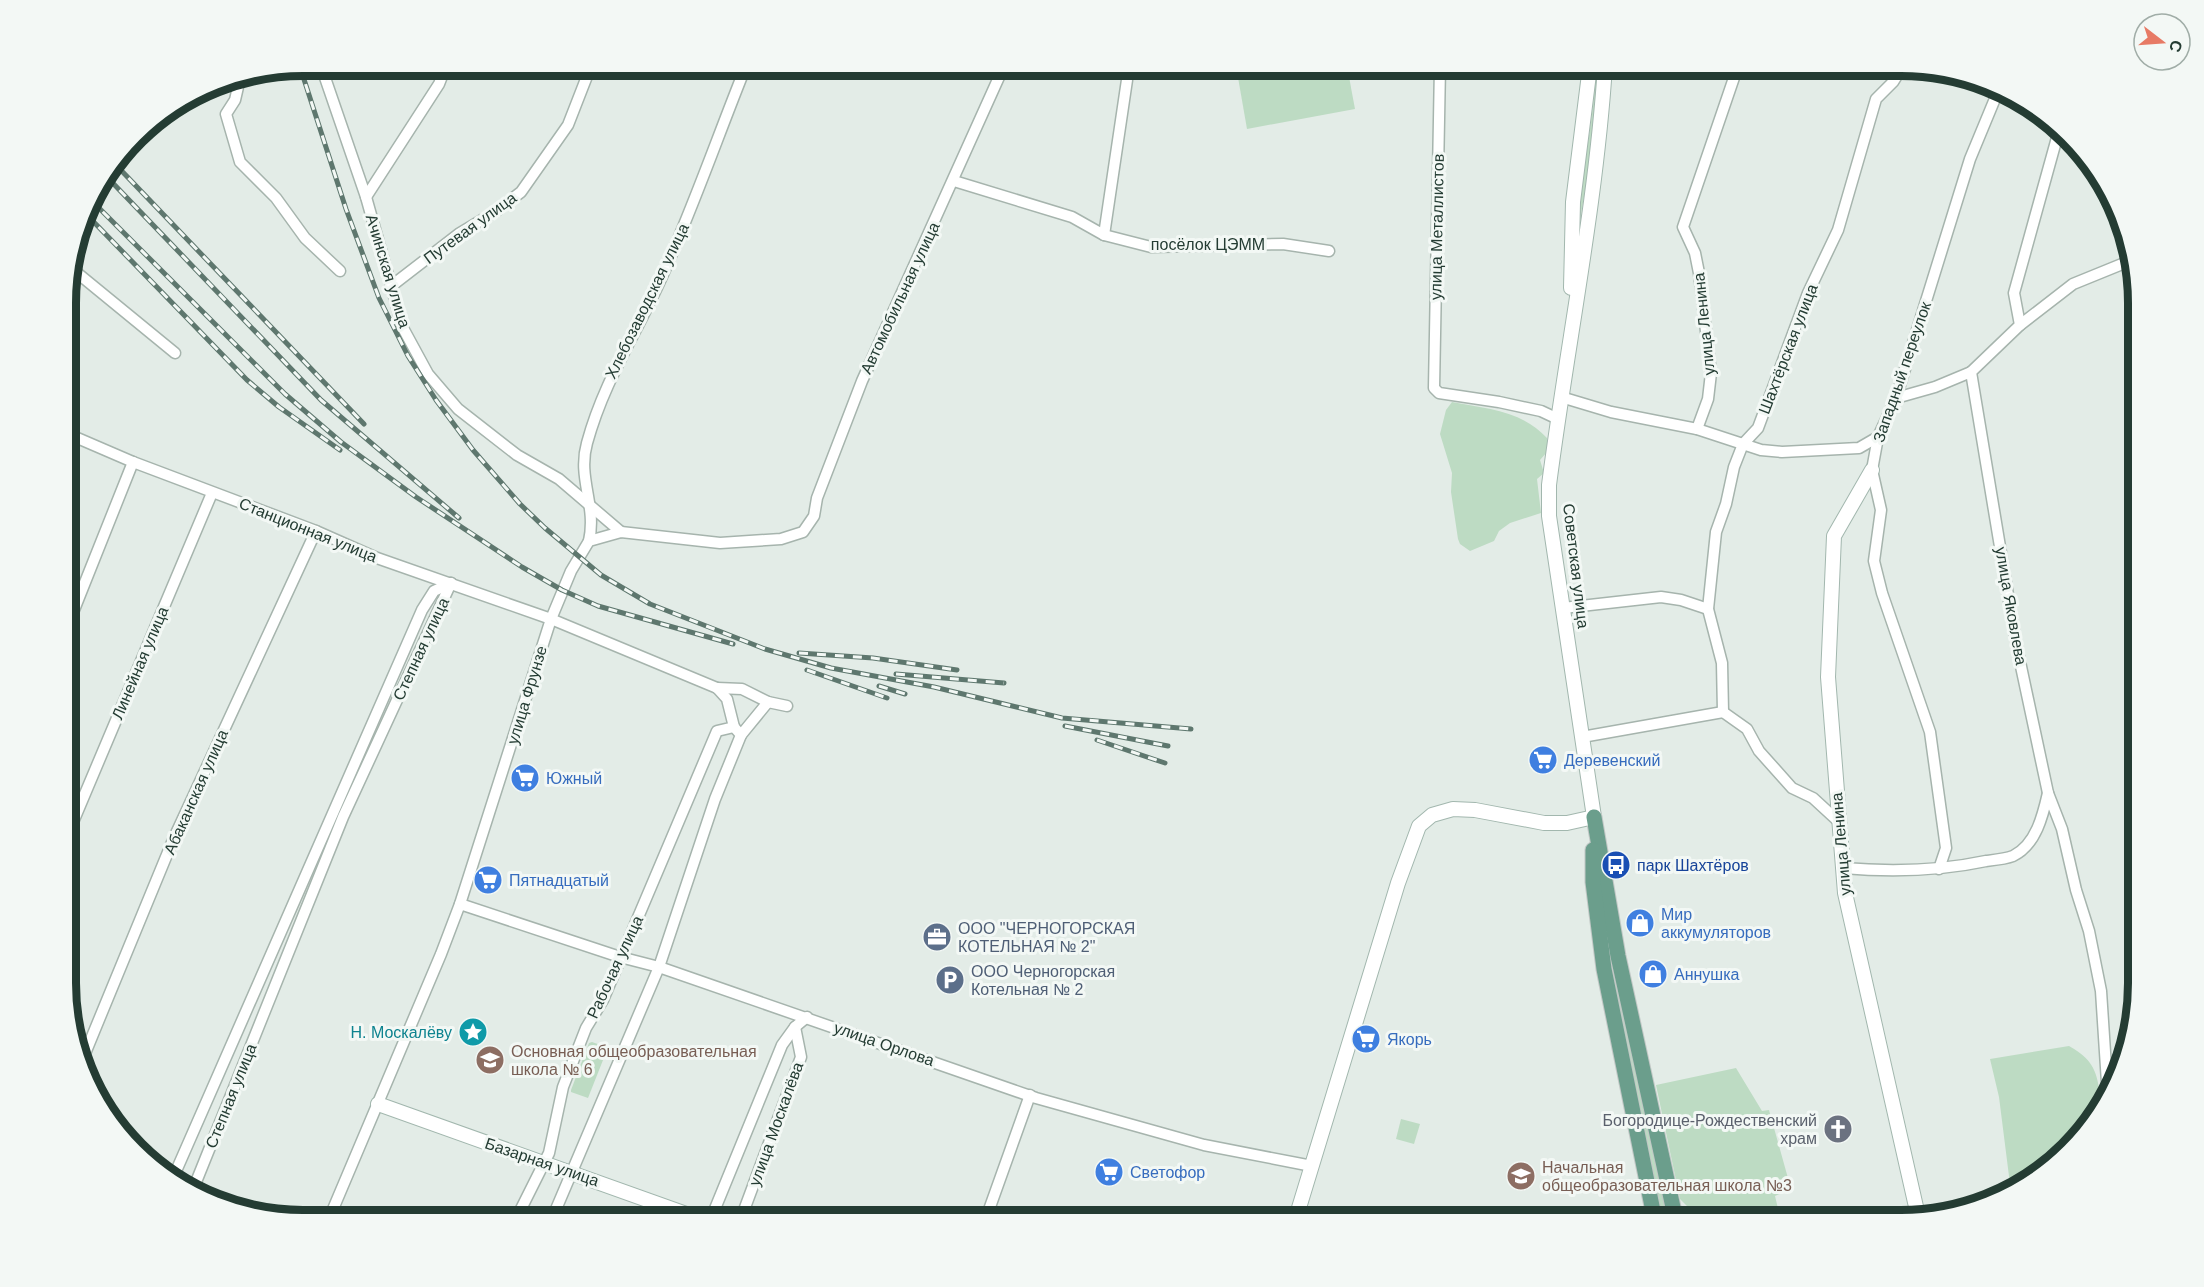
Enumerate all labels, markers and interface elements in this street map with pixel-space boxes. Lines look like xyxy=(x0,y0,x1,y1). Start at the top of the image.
north arrow xyxy=(2132,12,2192,72)
text: С xyxy=(2166,38,2186,55)
street label: улица Металлистов xyxy=(1427,154,1447,300)
street label: Путевая улица xyxy=(421,189,520,267)
street label: Ачинская улица xyxy=(363,212,413,330)
street label: Автомобильная улица xyxy=(857,219,943,377)
street label: Хлебозаводская улица xyxy=(602,221,692,381)
street label: посёлок ЦЭММ xyxy=(1151,236,1265,253)
street label: улица Ленина xyxy=(1690,272,1718,376)
street label: Шахтёрская улица xyxy=(1755,282,1821,416)
street label: Западный переулок xyxy=(1870,299,1934,444)
street label: Станционная улица xyxy=(237,495,379,565)
street label: Советская улица xyxy=(1560,503,1592,629)
street label: улица Яковлева xyxy=(1992,546,2030,666)
street label: Степная улица xyxy=(390,595,452,703)
street label: Линейная улица xyxy=(109,604,171,722)
street label: улица Фрунзе xyxy=(504,644,550,746)
street label: Абаканская улица xyxy=(161,727,231,857)
supermarket icon: Деревенский xyxy=(1527,744,1559,776)
place label: Деревенский xyxy=(1564,752,1660,769)
supermarket icon: Южный xyxy=(509,762,541,794)
place label: Южный xyxy=(546,770,602,787)
street label: улица Ленина xyxy=(1828,792,1854,896)
bus stop icon: парк Шахтёров xyxy=(1600,849,1632,881)
place label: парк Шахтёров xyxy=(1637,857,1749,874)
supermarket icon: Пятнадцатый xyxy=(472,864,504,896)
place label: Пятнадцатый xyxy=(509,872,609,889)
place label: Мир аккумуляторов xyxy=(1661,906,1771,941)
shop icon: Мир аккумуляторов xyxy=(1624,907,1656,939)
street label: Рабочая улица xyxy=(584,913,646,1021)
place label: ООО "ЧЕРНОГОРСКАЯ КОТЕЛЬНАЯ № 2" xyxy=(958,920,1135,955)
office icon: ООО "ЧЕРНОГОРСКАЯ КОТЕЛЬНАЯ № 2" xyxy=(921,921,953,953)
shop icon: Аннушка xyxy=(1637,958,1669,990)
place label: ООО Черногорская Котельная № 2 xyxy=(971,963,1115,998)
parking icon: ООО Черногорская Котельная № 2 xyxy=(934,964,966,996)
place label: Аннушка xyxy=(1674,966,1740,983)
place icon: Н. Москалёву xyxy=(457,1016,489,1048)
street label: улица Орлова xyxy=(832,1019,936,1069)
supermarket icon: Якорь xyxy=(1350,1023,1382,1055)
place label: Н. Москалёву xyxy=(351,1024,452,1041)
place label: Якорь xyxy=(1387,1031,1432,1048)
street label: Степная улица xyxy=(202,1041,260,1151)
place label: Основная общеобразовательная школа № 6 xyxy=(511,1043,757,1078)
school or university icon: Основная общеобразовательная школа № 6 xyxy=(474,1044,506,1076)
street label: улица Москалёва xyxy=(746,1060,806,1188)
place label: Богородице-Рождественский храм xyxy=(1602,1112,1817,1147)
church icon: Богородице-Рождественский храм xyxy=(1822,1113,1854,1145)
street label: Базарная улица xyxy=(483,1135,601,1189)
supermarket icon: Светофор xyxy=(1093,1156,1125,1188)
place label: Начальная общеобразовательная школа №3 xyxy=(1542,1159,1792,1194)
school or university icon: Начальная общеобразовательная школа №3 xyxy=(1505,1160,1537,1192)
place label: Светофор xyxy=(1130,1164,1205,1181)

